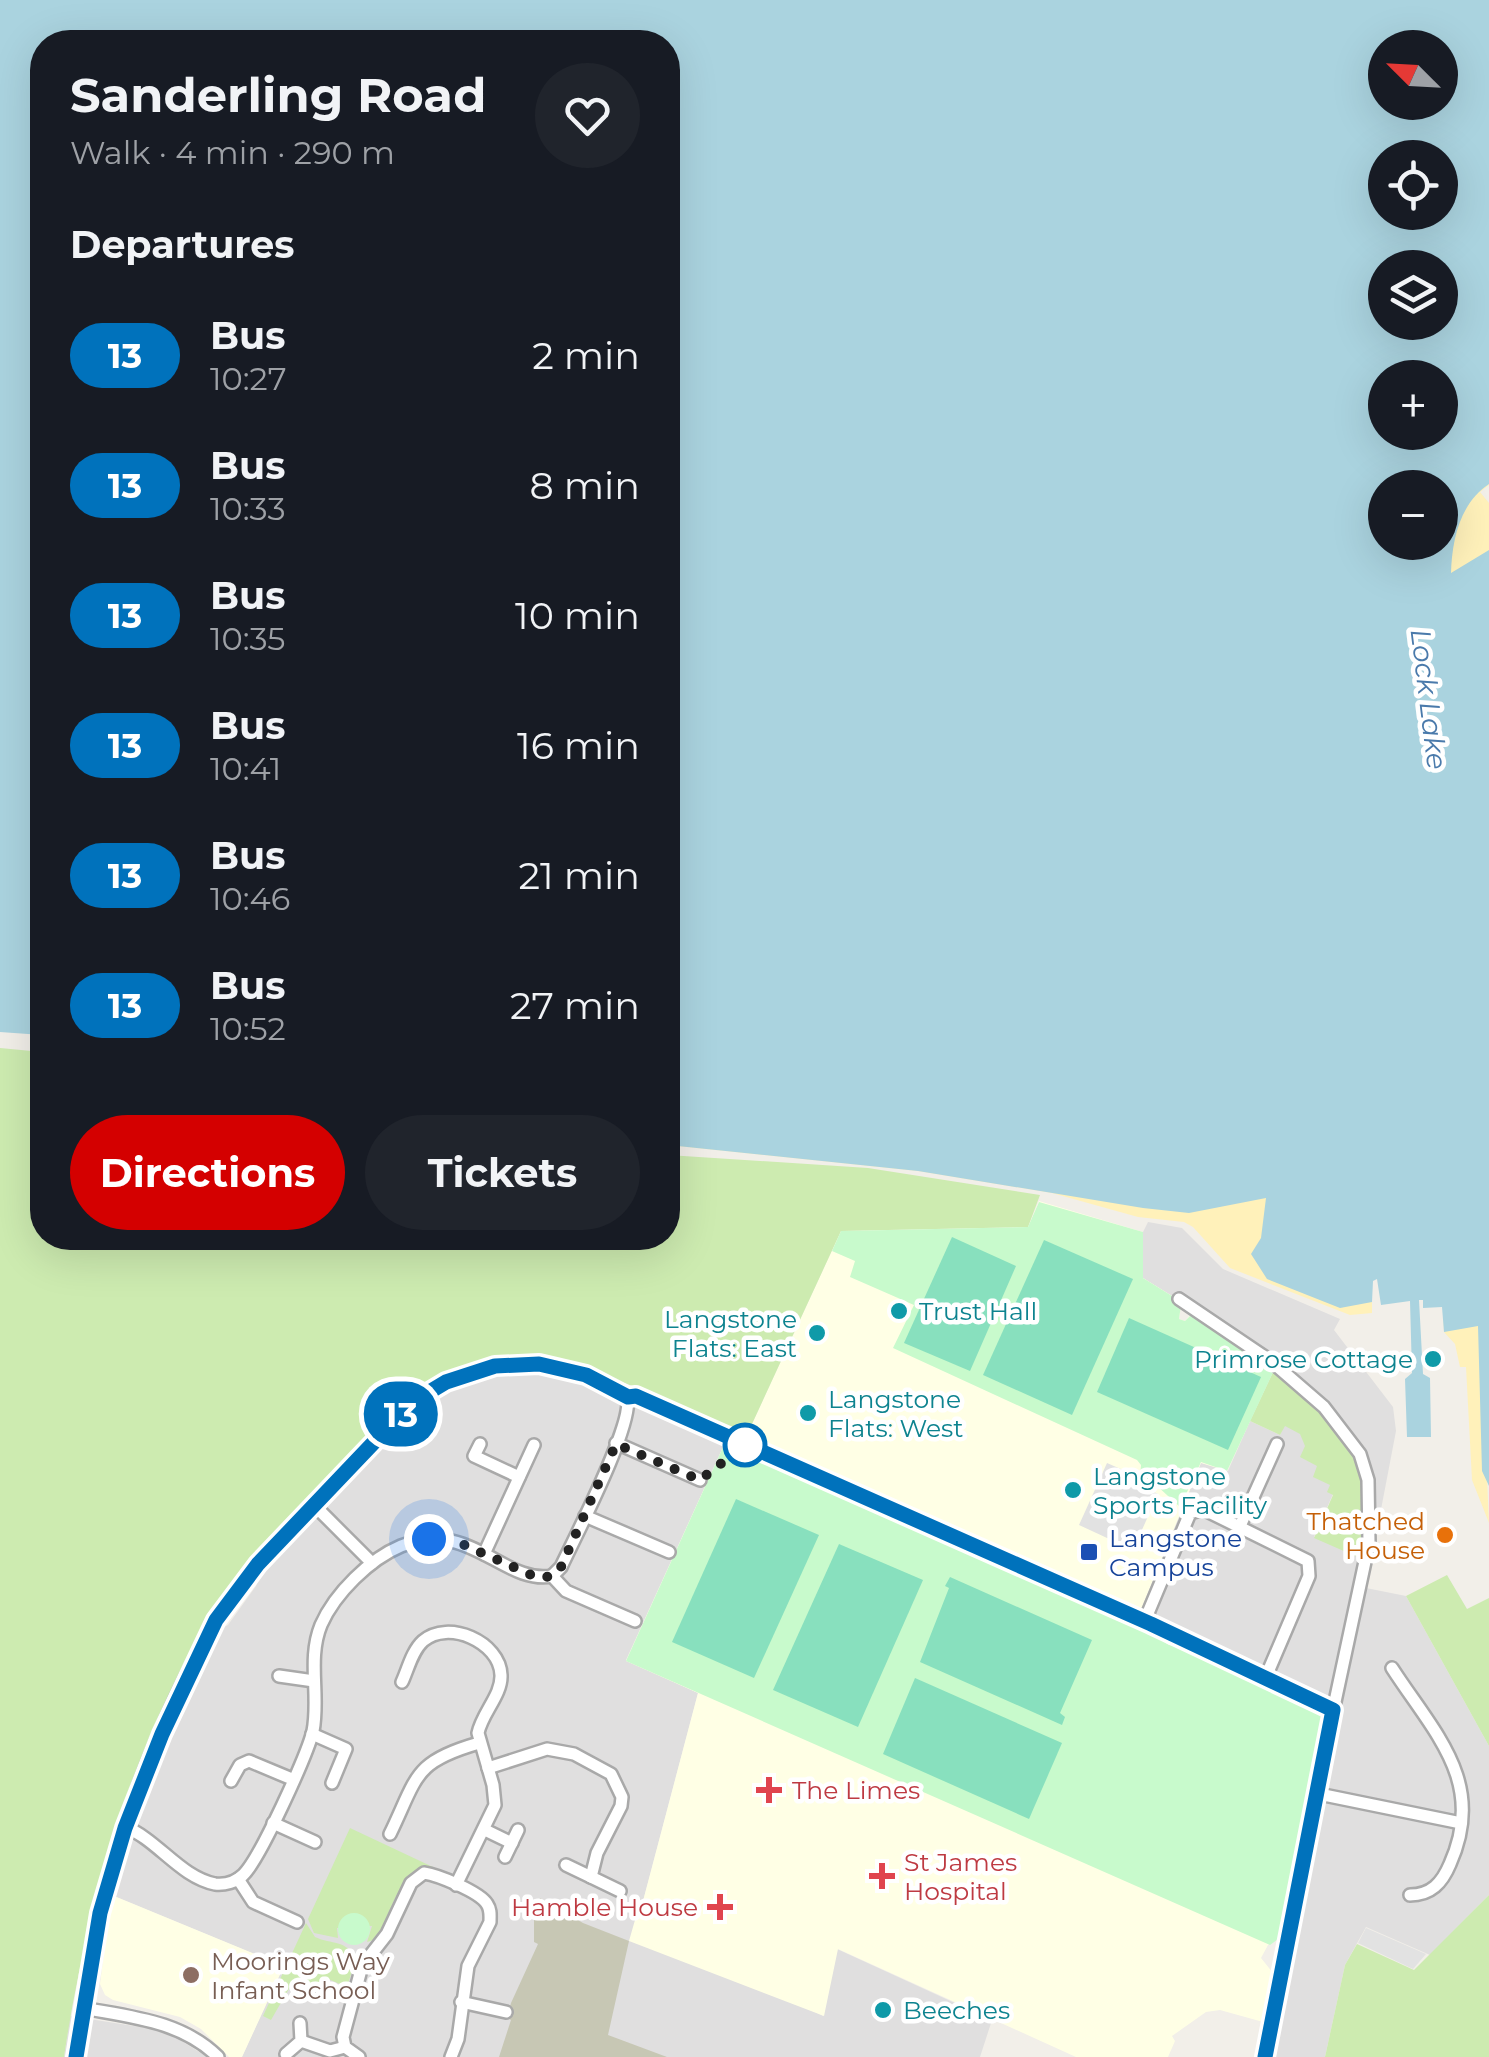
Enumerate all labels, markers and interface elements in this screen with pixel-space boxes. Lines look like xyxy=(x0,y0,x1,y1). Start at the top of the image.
north arrow xyxy=(1368,30,1458,120)
map controls xyxy=(1368,30,1458,560)
button: heart xyxy=(535,63,640,168)
text: Sanderling Road xyxy=(70,66,486,124)
text: Walk · 4 min · 290 m xyxy=(70,133,395,172)
button: locate xyxy=(1368,140,1458,230)
text: Departures xyxy=(70,221,294,268)
button: layers xyxy=(1368,250,1458,340)
text: Bus xyxy=(210,312,285,359)
text: 2 min xyxy=(532,332,640,379)
text: 13 xyxy=(108,334,142,377)
text: 10:27 xyxy=(210,359,286,398)
button: + xyxy=(1368,360,1458,450)
text: Bus xyxy=(210,442,285,489)
text: 8 min xyxy=(530,462,640,509)
text: 13 xyxy=(108,464,142,507)
button: − xyxy=(1368,470,1458,560)
text: 10:33 xyxy=(210,489,285,528)
text: Bus xyxy=(210,572,285,619)
text: 10 min xyxy=(515,592,640,639)
text: 13 xyxy=(108,594,142,637)
text: 10:35 xyxy=(210,619,285,658)
water label: Lock Lake xyxy=(1404,627,1454,771)
text: Bus xyxy=(210,702,285,749)
text: 16 min xyxy=(517,722,640,769)
text: 13 xyxy=(108,724,142,767)
text: 10:41 xyxy=(210,749,281,788)
text: Bus xyxy=(210,832,285,879)
text: 21 min xyxy=(519,852,640,899)
text: 13 xyxy=(108,854,142,897)
text: 10:46 xyxy=(210,879,290,918)
text: Bus xyxy=(210,962,285,1009)
text: 27 min xyxy=(510,982,640,1029)
text: 13 xyxy=(108,984,142,1027)
text: 10:52 xyxy=(210,1009,286,1048)
button: Directions xyxy=(70,1115,345,1230)
button: Tickets xyxy=(365,1115,640,1230)
place label: Trust Hall xyxy=(919,1296,1037,1326)
marker: Trust Hall xyxy=(888,1300,910,1322)
place label: Langstone Flats: East xyxy=(664,1304,797,1363)
marker: Langstone Flats: East xyxy=(806,1322,828,1344)
place label: Primrose Cottage xyxy=(1194,1344,1413,1374)
marker: Primrose Cottage xyxy=(1422,1348,1444,1370)
line badge: 13 xyxy=(356,1382,446,1446)
place label: Langstone Flats: West xyxy=(828,1384,963,1443)
text: 13 xyxy=(384,1393,418,1436)
marker: Langstone Flats: West xyxy=(797,1402,819,1424)
unlabelled marker xyxy=(724,1424,766,1466)
place label: Langstone Sports Facility xyxy=(1093,1461,1267,1520)
marker: Langstone Sports Facility xyxy=(1062,1479,1084,1501)
place label: Thatched House xyxy=(1306,1506,1425,1565)
your location xyxy=(404,1514,454,1564)
place label: Langstone Campus xyxy=(1109,1523,1242,1582)
marker: Thatched House xyxy=(1434,1524,1456,1546)
marker: Langstone Campus xyxy=(1078,1541,1100,1563)
place label: The Limes xyxy=(792,1775,920,1805)
marker: The Limes xyxy=(756,1777,782,1803)
place label: St James Hospital xyxy=(904,1847,1017,1906)
marker: St James Hospital xyxy=(869,1863,895,1889)
place label: Hamble House xyxy=(511,1892,698,1922)
marker: Hamble House xyxy=(707,1894,733,1920)
place label: Moorings Way Infant School xyxy=(211,1946,390,2005)
marker: Moorings Way Infant School xyxy=(180,1964,202,1986)
place label: Beeches xyxy=(903,1995,1010,2025)
marker: Beeches xyxy=(872,1999,894,2021)

